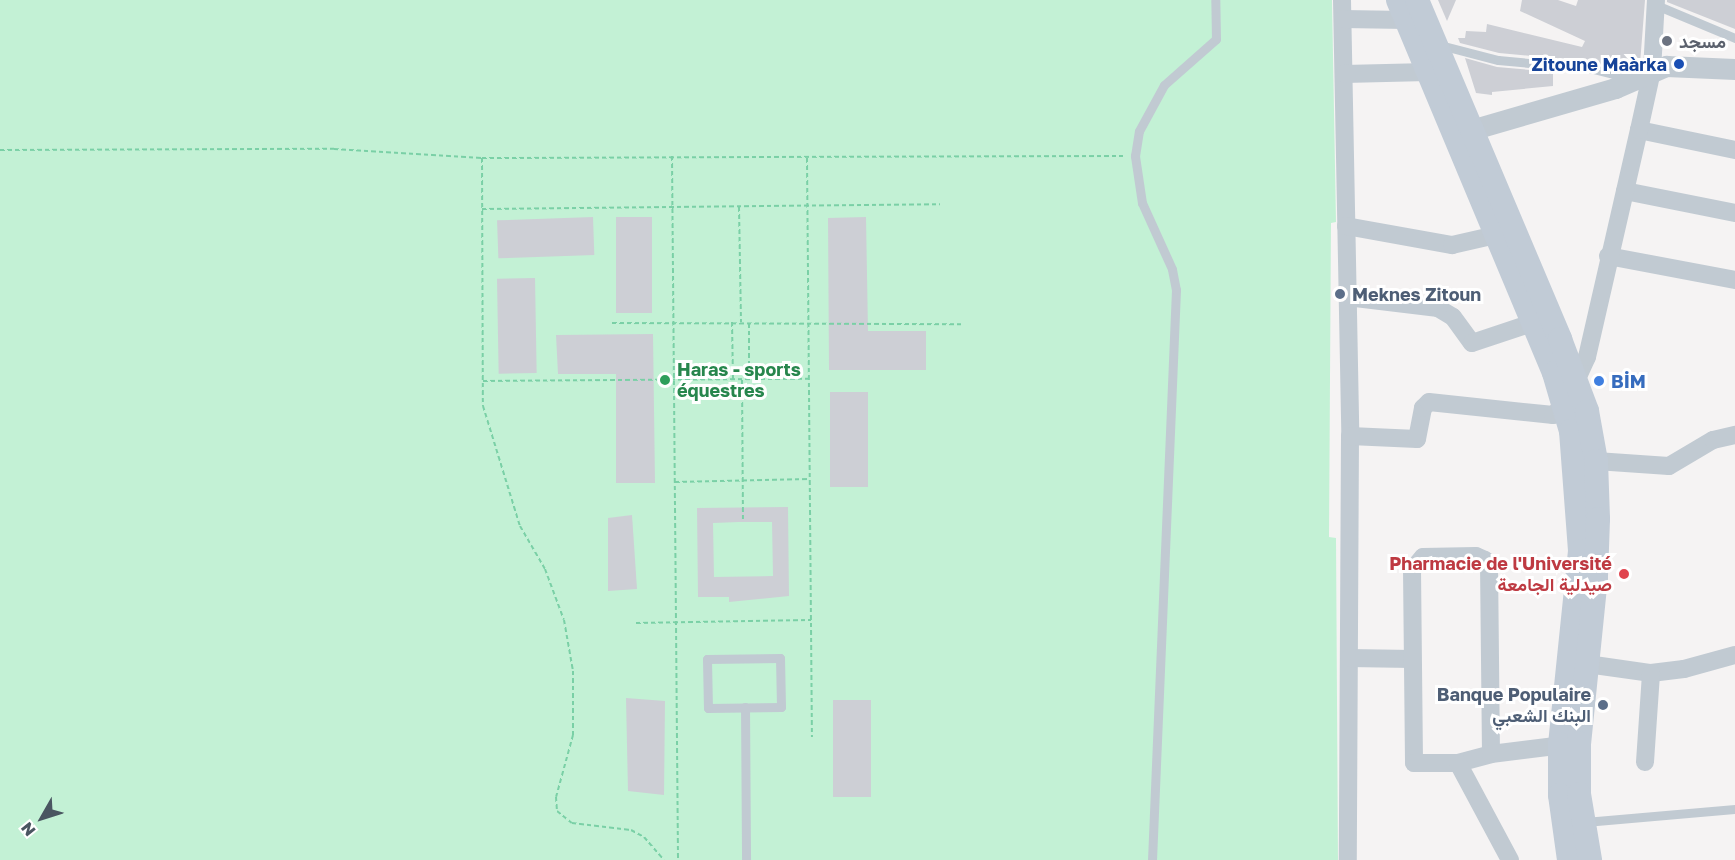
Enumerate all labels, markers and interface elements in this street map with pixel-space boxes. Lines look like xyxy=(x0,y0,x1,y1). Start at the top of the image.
place label: مسجد xyxy=(1679,30,1726,52)
marker: مسجد xyxy=(1660,34,1674,48)
place label: Zitoune Maàrka xyxy=(1531,53,1667,75)
marker: Zitoune Maàrka xyxy=(1672,57,1686,71)
place label: Meknes Zitoun xyxy=(1352,283,1481,305)
marker: Meknes Zitoun xyxy=(1333,287,1347,301)
place label: Haras - sports équestres xyxy=(677,359,801,401)
place label: BİM xyxy=(1611,370,1646,392)
marker: Haras - sports équestres xyxy=(658,373,672,387)
marker: BİM xyxy=(1592,374,1606,388)
place label: Pharmacie de l'Université صيدلية الجامعة xyxy=(1389,553,1612,596)
marker: Pharmacie de l'Université صيدلية الجامعة xyxy=(1617,567,1631,581)
place label: Banque Populaire البنك الشعبي xyxy=(1437,684,1591,726)
marker: Banque Populaire البنك الشعبي xyxy=(1596,698,1610,712)
north arrow xyxy=(12,788,72,848)
text: N xyxy=(16,818,40,840)

